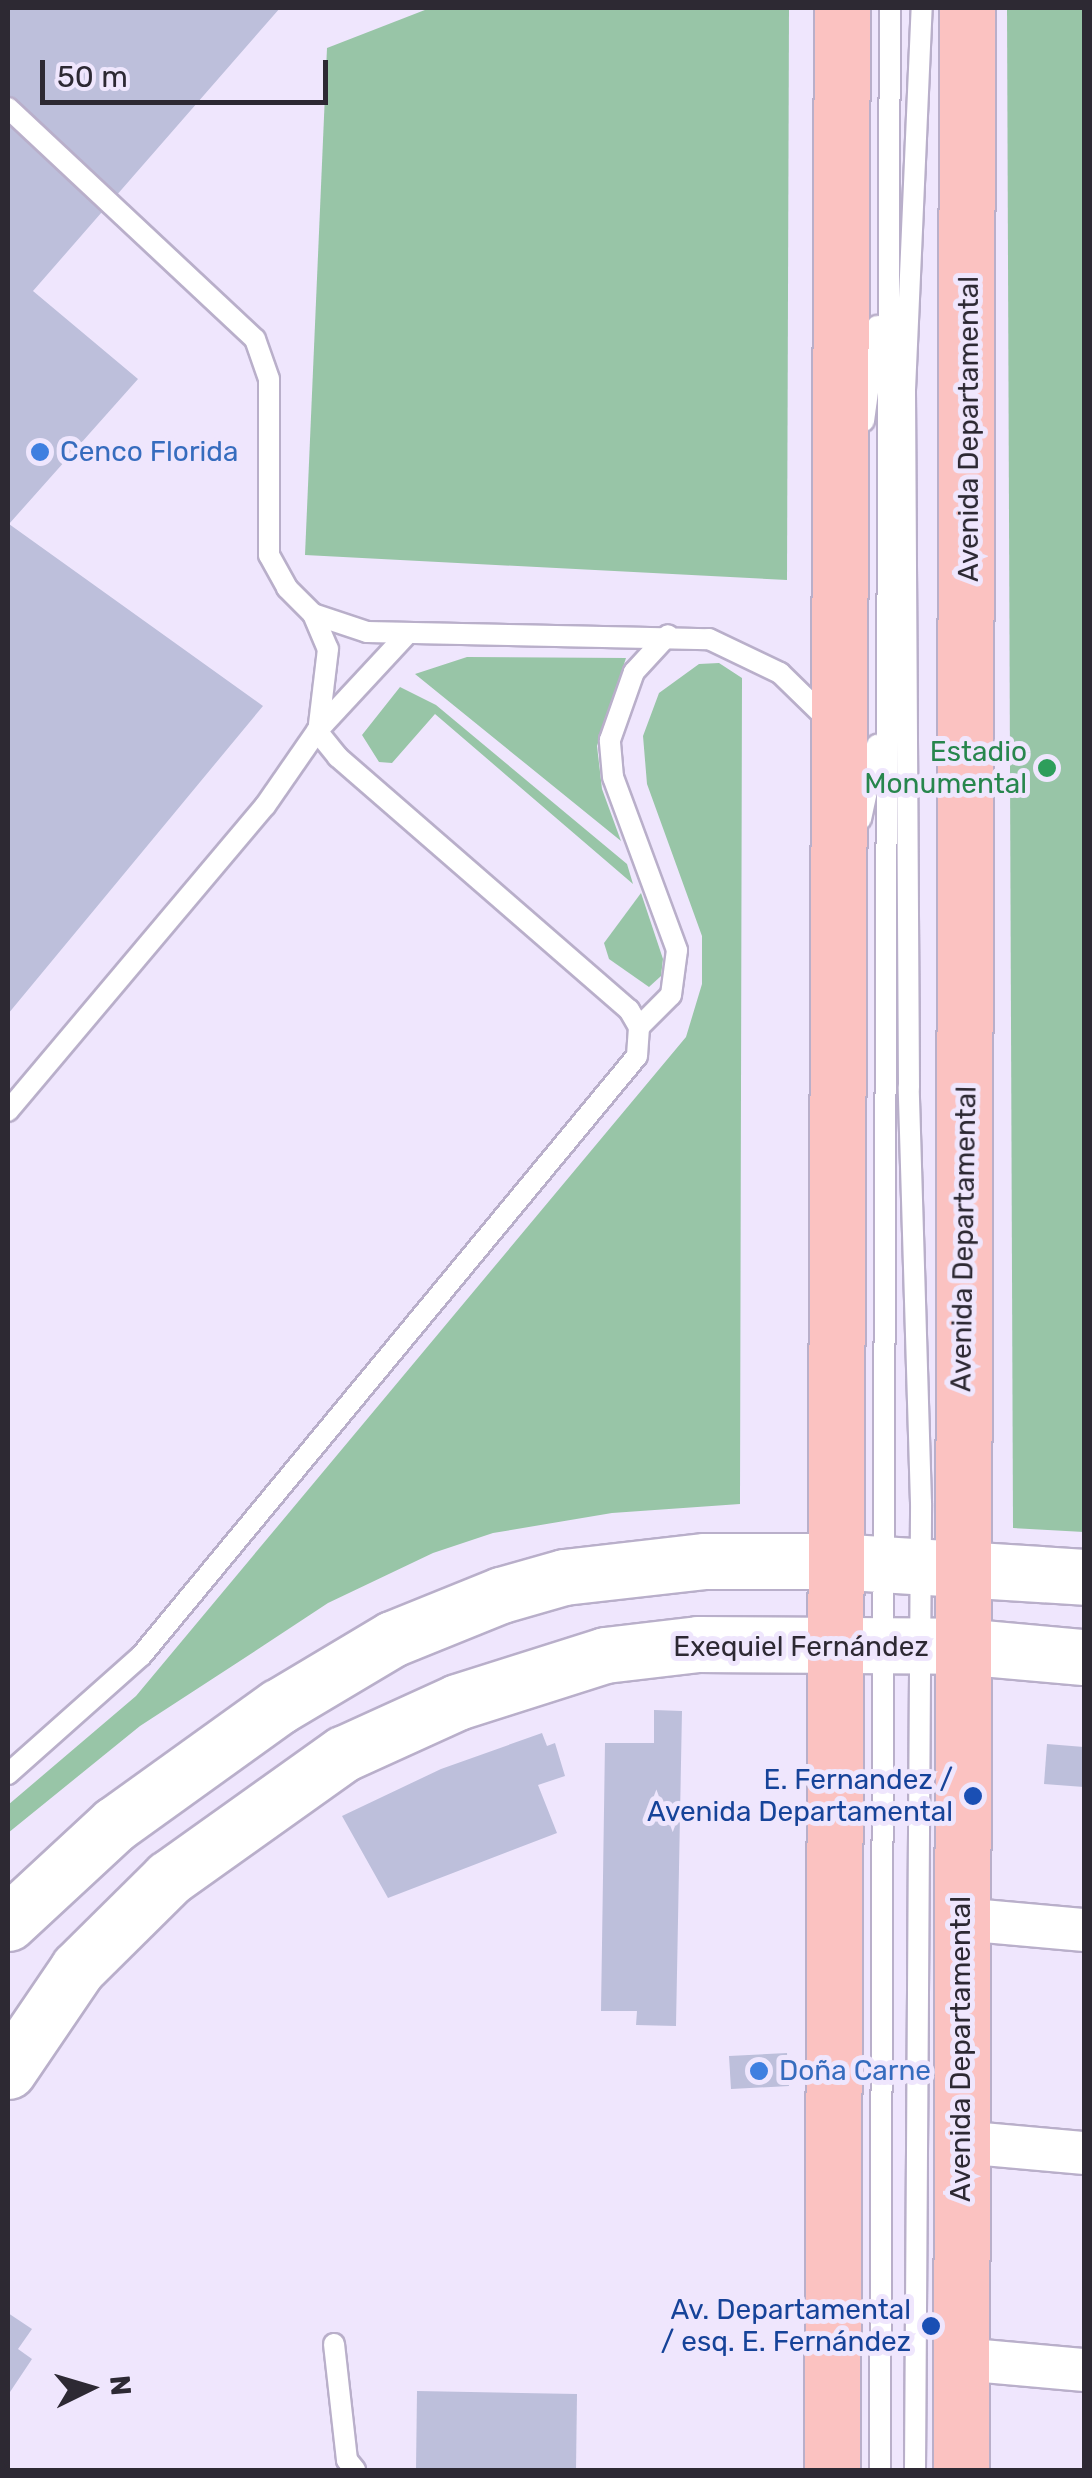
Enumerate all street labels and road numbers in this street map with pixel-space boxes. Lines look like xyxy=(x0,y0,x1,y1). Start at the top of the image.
street label: Avenida Departamental xyxy=(952,276,986,582)
street label: Avenida Departamental xyxy=(945,1086,983,1392)
street label: Exequiel Fernández xyxy=(673,1630,929,1664)
street label: Avenida Departamental xyxy=(944,1896,978,2202)

